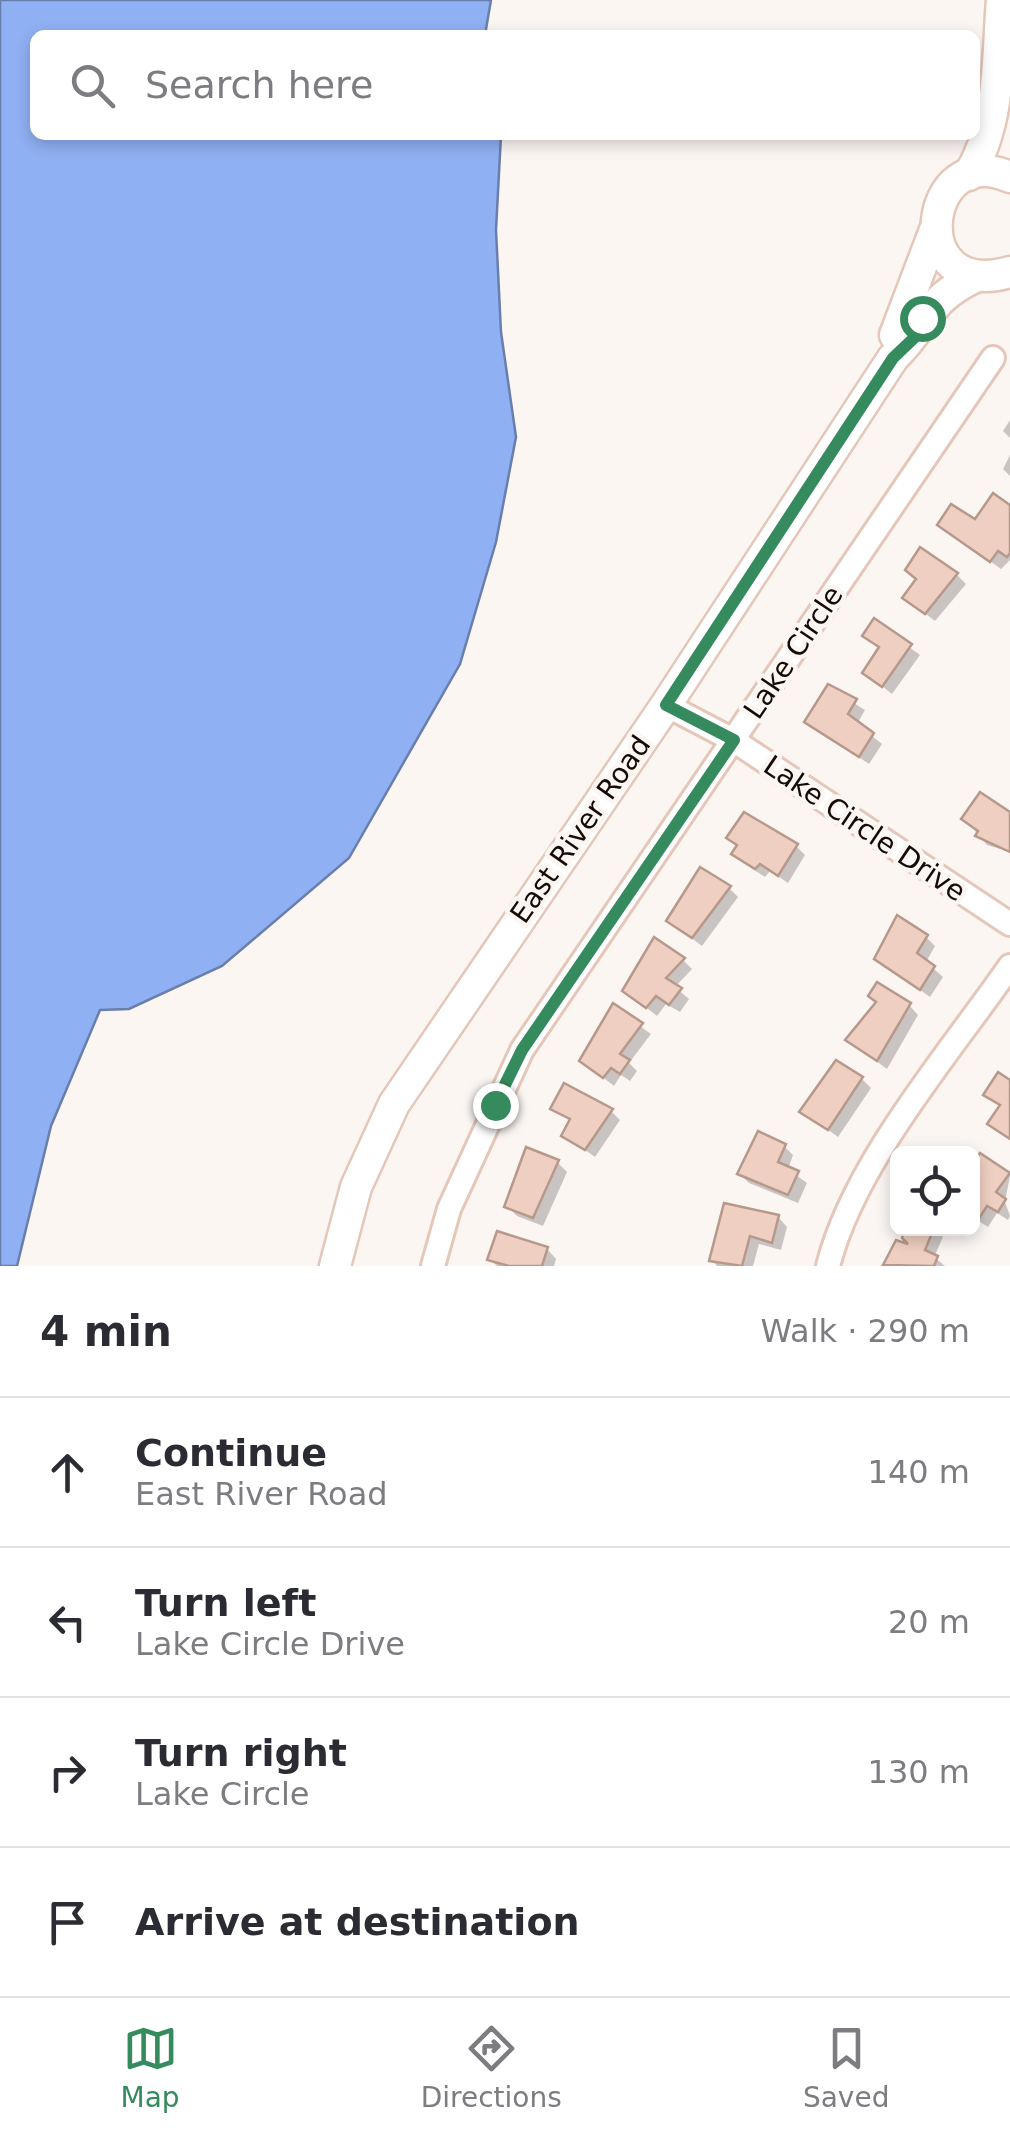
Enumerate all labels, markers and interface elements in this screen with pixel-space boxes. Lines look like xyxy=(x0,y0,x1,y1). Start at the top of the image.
search box xyxy=(30,30,980,140)
icon: search xyxy=(65,58,120,113)
text: Search here xyxy=(145,63,373,107)
route start xyxy=(900,296,946,342)
street label: Lake Circle xyxy=(737,580,850,725)
street label: East River Road xyxy=(504,729,657,929)
street label: Lake Circle Drive xyxy=(758,749,972,908)
route end xyxy=(473,1083,519,1129)
map controls xyxy=(890,1146,980,1236)
button: locate xyxy=(890,1146,980,1236)
text: 4 min xyxy=(40,1307,172,1356)
text: Walk · 290 m xyxy=(760,1312,970,1350)
text: Continue xyxy=(135,1431,327,1475)
icon: ahead xyxy=(40,1445,95,1500)
text: 140 m xyxy=(868,1453,970,1491)
text: East River Road xyxy=(135,1475,388,1513)
text: Turn left xyxy=(135,1581,316,1625)
icon: left xyxy=(40,1595,95,1650)
text: 20 m xyxy=(888,1603,970,1641)
text: Lake Circle Drive xyxy=(135,1625,405,1663)
text: Turn right xyxy=(135,1731,347,1775)
icon: right xyxy=(40,1745,95,1800)
text: 130 m xyxy=(868,1753,970,1791)
text: Lake Circle xyxy=(135,1775,310,1813)
icon: arrive xyxy=(40,1895,95,1950)
text: Arrive at destination xyxy=(135,1900,580,1944)
tab: Map xyxy=(121,2021,180,2114)
tab: Directions xyxy=(421,2021,562,2114)
tab: Saved xyxy=(803,2021,889,2114)

